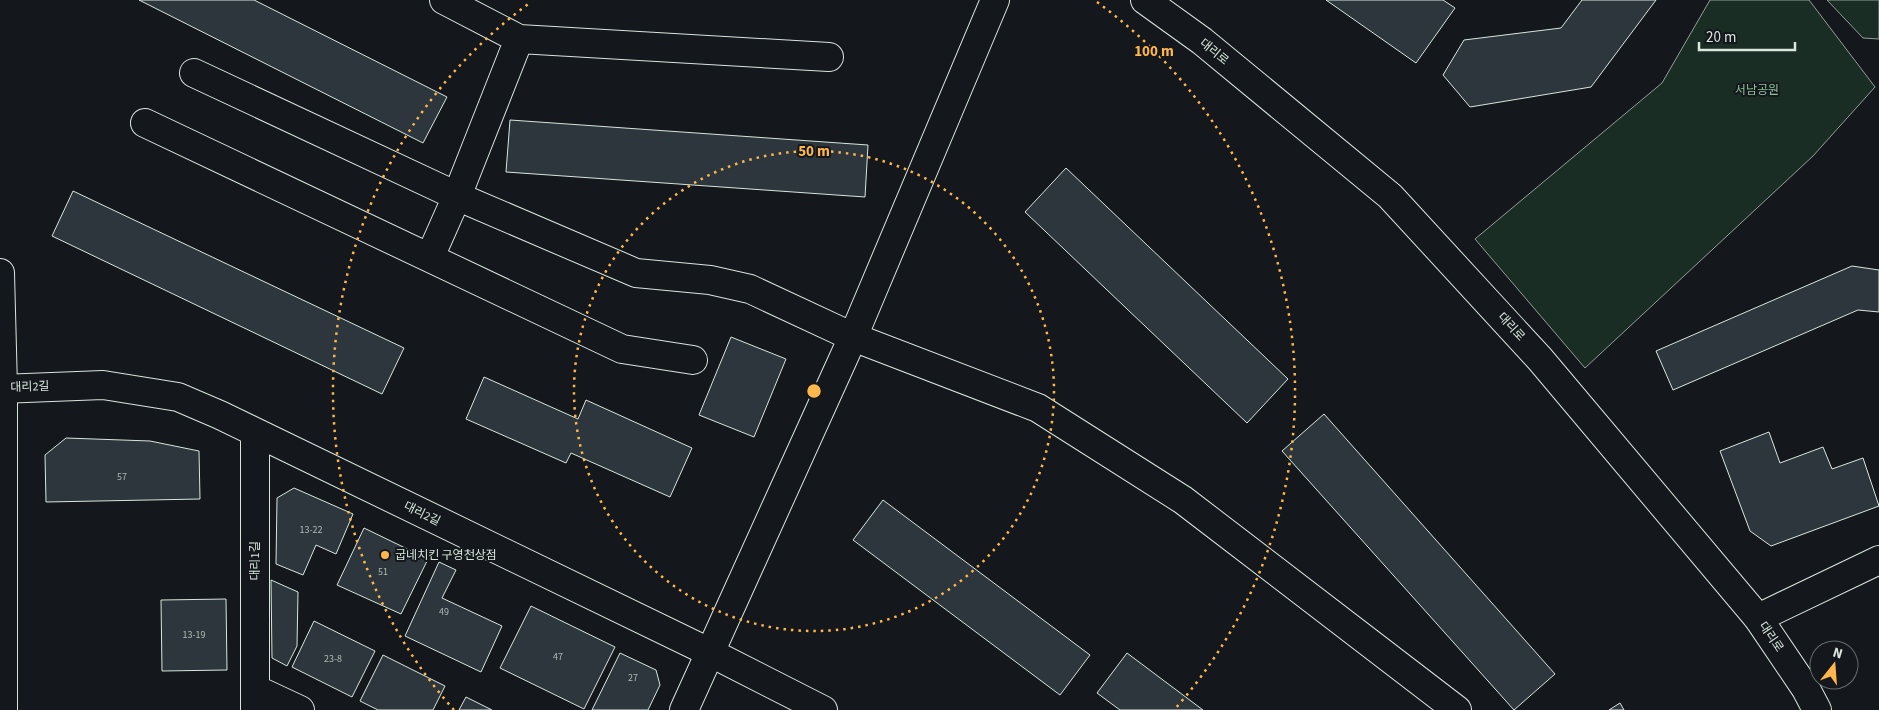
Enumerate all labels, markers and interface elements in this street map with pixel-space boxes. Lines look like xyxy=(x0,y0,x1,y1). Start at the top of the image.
scale bar xyxy=(1699,20,1795,52)
text: 20 m xyxy=(1706,27,1736,48)
street label: 대리로 xyxy=(1196,35,1232,69)
text: 100 m xyxy=(1134,41,1174,62)
park label: 서남공원 xyxy=(1735,82,1779,99)
text: 50 m xyxy=(798,141,830,162)
street label: 대리로 xyxy=(1493,309,1529,345)
street label: 대리2길 xyxy=(10,378,50,396)
centre of rings xyxy=(805,382,823,400)
house number: 57 xyxy=(117,470,127,484)
street label: 대리2길 xyxy=(401,498,443,530)
house number: 13-22 xyxy=(300,523,323,537)
street label: 대리1길 xyxy=(247,541,264,581)
place label: 굽네치킨 구영천상점 xyxy=(395,547,497,564)
marker: 굽네치킨 구영천상점 xyxy=(379,549,391,561)
house number: 51 xyxy=(378,565,388,579)
house number: 49 xyxy=(439,605,449,619)
street label: 대리로 xyxy=(1755,619,1787,655)
house number: 13-19 xyxy=(183,628,206,642)
north arrow xyxy=(1809,640,1859,690)
text: N xyxy=(1830,643,1845,664)
house number: 47 xyxy=(553,650,563,664)
house number: 23-8 xyxy=(324,652,342,666)
house number: 27 xyxy=(628,671,638,685)

